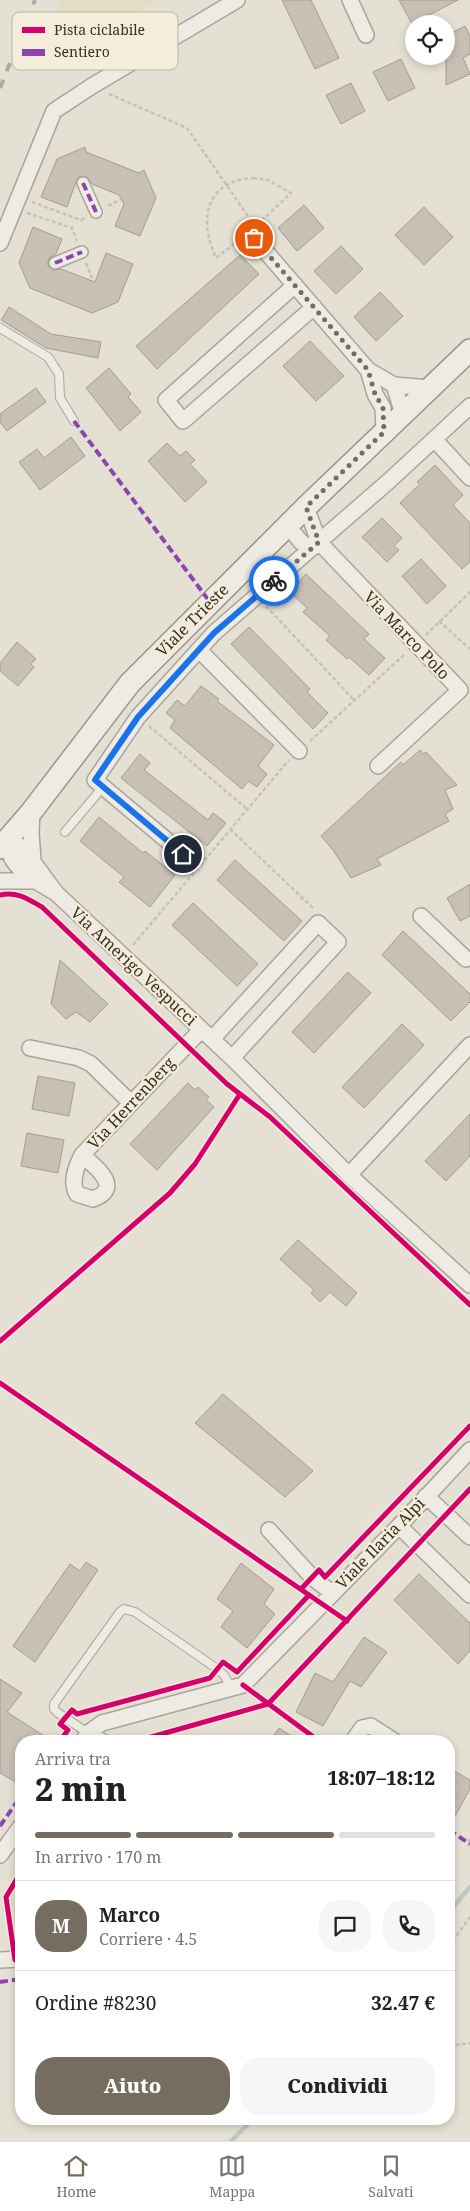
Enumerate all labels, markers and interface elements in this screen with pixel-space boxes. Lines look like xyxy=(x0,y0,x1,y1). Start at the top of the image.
legend xyxy=(12,12,178,70)
map controls xyxy=(405,15,455,65)
button: locate xyxy=(405,15,455,65)
text: Pista ciclabile xyxy=(54,20,145,39)
text: Sentiero xyxy=(54,42,110,61)
pin xyxy=(233,217,275,259)
icon: bag xyxy=(240,224,268,252)
courier xyxy=(249,556,299,606)
icon: bike xyxy=(260,567,288,595)
street label: Viale Trieste xyxy=(151,579,233,661)
street label: Via Marco Polo xyxy=(359,586,455,684)
pin xyxy=(162,833,204,875)
icon: home xyxy=(169,840,197,868)
street label: Via Amerigo Vespucci xyxy=(66,902,202,1030)
street label: Via Herrenberg xyxy=(82,1052,180,1154)
street label: Viale Ilaria Alpi xyxy=(331,1492,429,1594)
text: Arriva tra xyxy=(35,1748,111,1770)
text: 18:07–18:12 xyxy=(327,1765,435,1791)
text: 2 min xyxy=(35,1767,127,1810)
text: In arrivo · 170 m xyxy=(35,1846,161,1868)
button: chat xyxy=(319,1900,371,1952)
button: phone xyxy=(383,1900,435,1952)
text: Marco xyxy=(99,1902,160,1928)
text: M xyxy=(52,1913,70,1939)
text: Corriere · 4.5 xyxy=(99,1928,197,1950)
text: Ordine #8230 xyxy=(35,1990,156,2016)
text: 32.47 € xyxy=(371,1990,435,2016)
button: Aiuto xyxy=(35,2057,230,2115)
button: Condividi xyxy=(240,2057,435,2115)
tab: Home xyxy=(56,2152,96,2201)
tab: Mappa xyxy=(209,2152,255,2201)
tab: Salvati xyxy=(368,2152,414,2201)

